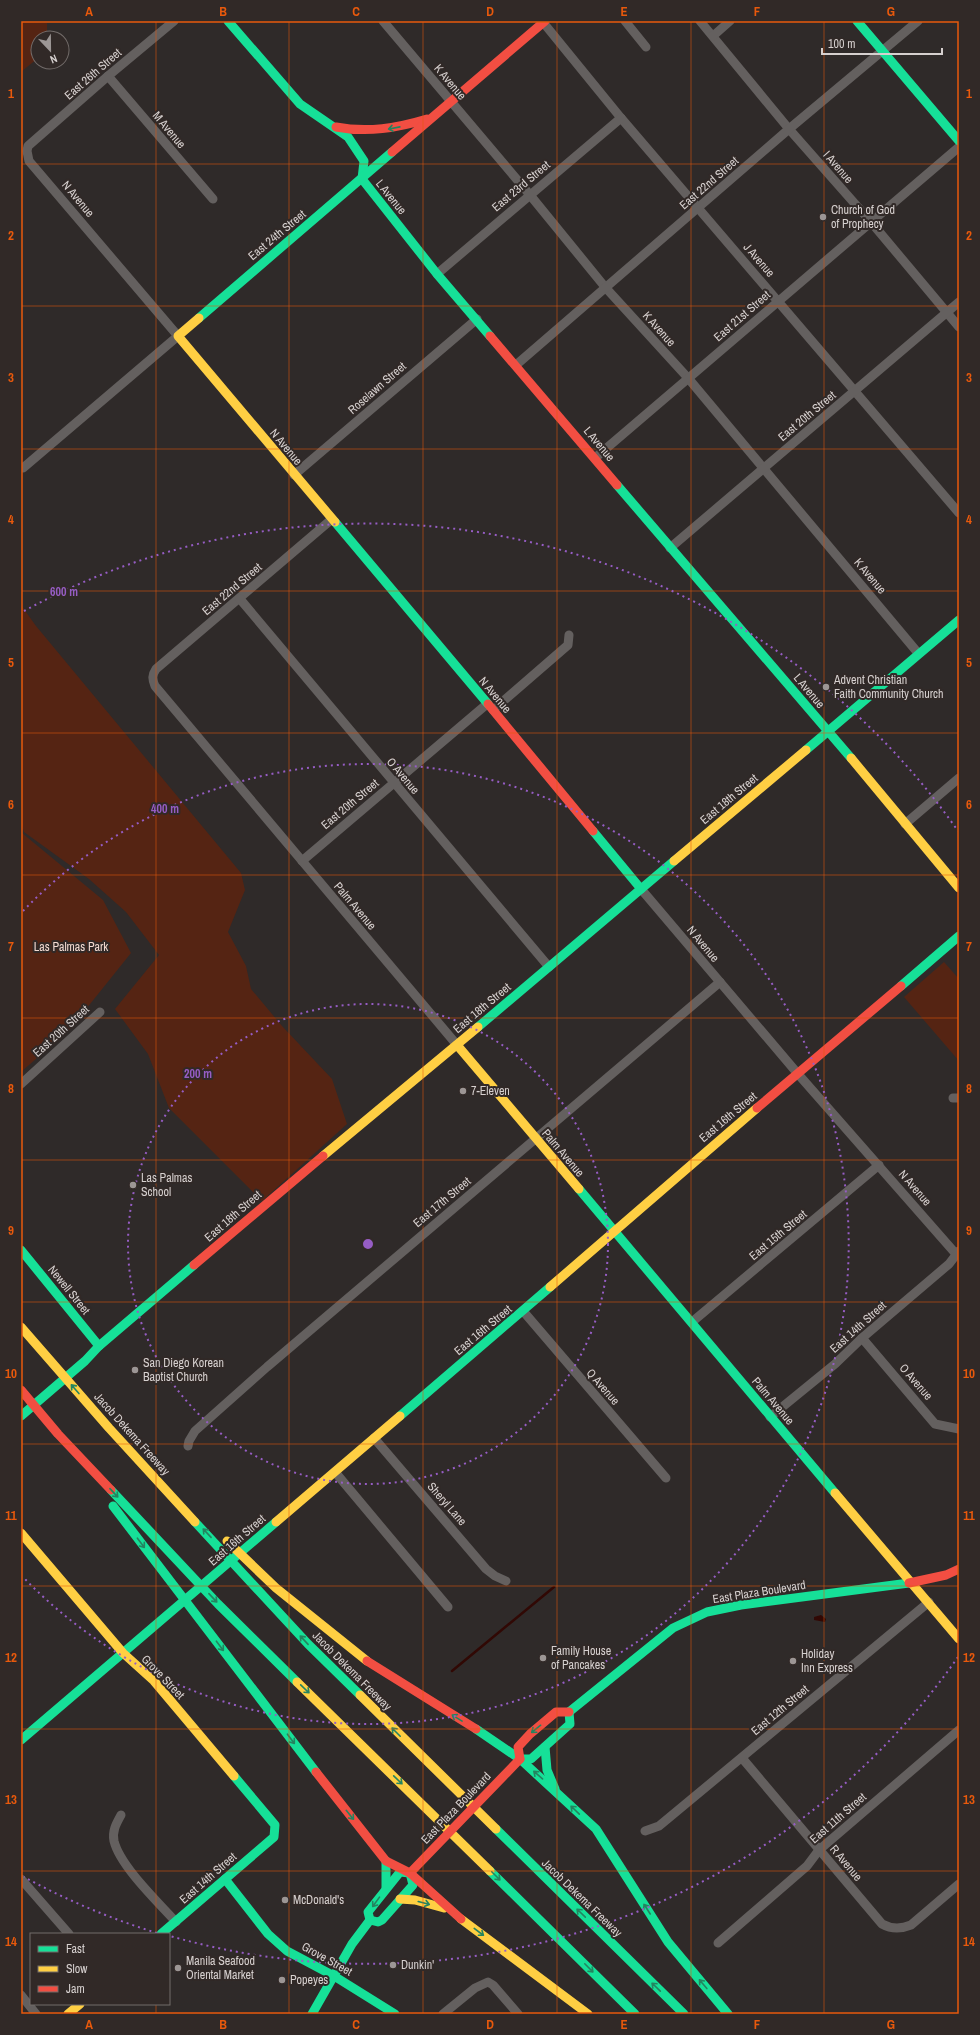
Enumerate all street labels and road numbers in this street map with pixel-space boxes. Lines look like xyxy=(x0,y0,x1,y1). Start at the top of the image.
street label: East 26th Street xyxy=(61,45,125,103)
street label: K Avenue xyxy=(430,61,470,103)
street label: M Avenue xyxy=(149,108,189,152)
street label: I Avenue xyxy=(819,147,857,187)
street label: East 22nd Street xyxy=(676,153,742,213)
street label: East 23rd Street xyxy=(489,157,554,215)
street label: L Avenue xyxy=(372,176,410,218)
street label: N Avenue xyxy=(58,178,98,220)
street label: East 24th Street xyxy=(245,206,309,264)
street label: J Avenue xyxy=(740,240,778,280)
street label: East 21st Street xyxy=(710,287,774,345)
street label: K Avenue xyxy=(639,308,679,350)
street label: Roselawn Street xyxy=(345,358,410,418)
street label: East 20th Street xyxy=(775,387,839,445)
street label: L Avenue xyxy=(580,423,618,465)
street label: N Avenue xyxy=(266,426,306,468)
street label: K Avenue xyxy=(850,555,890,597)
street label: East 22nd Street xyxy=(199,559,265,619)
street label: L Avenue xyxy=(790,670,828,712)
street label: N Avenue xyxy=(475,674,515,716)
street label: O Avenue xyxy=(383,754,423,798)
street label: East 18th Street xyxy=(697,770,761,828)
street label: East 20th Street xyxy=(318,775,382,833)
street label: Palm Avenue xyxy=(330,879,380,933)
street label: N Avenue xyxy=(683,923,723,965)
street label: East 18th Street xyxy=(450,979,514,1037)
street label: East 20th Street xyxy=(29,1001,93,1061)
street label: East 16th Street xyxy=(696,1088,760,1146)
street label: Palm Avenue xyxy=(538,1126,588,1180)
street label: N Avenue xyxy=(895,1167,935,1209)
street label: East 17th Street xyxy=(410,1173,474,1231)
street label: East 18th Street xyxy=(201,1187,265,1245)
street label: East 15th Street xyxy=(746,1206,810,1264)
street label: Newell Street xyxy=(44,1262,94,1318)
street label: East 14th Street xyxy=(826,1297,890,1357)
street label: East 16th Street xyxy=(451,1301,515,1359)
street label: O Avenue xyxy=(896,1361,936,1403)
street label: Q Avenue xyxy=(583,1366,623,1408)
street label: Palm Avenue xyxy=(748,1374,798,1428)
street label: Jacob Dekema Freeway xyxy=(91,1389,173,1479)
street label: Sheryl Lane xyxy=(424,1479,470,1529)
street label: East 16th Street xyxy=(205,1511,269,1569)
street label: East Plaza Boulevard xyxy=(711,1577,807,1607)
street label: Jacob Dekema Freeway xyxy=(309,1628,395,1714)
street label: Grove Street xyxy=(138,1651,188,1703)
street label: East 12th Street xyxy=(748,1681,812,1739)
street label: East Plaza Boulevard xyxy=(418,1769,494,1847)
street label: East 11th Street xyxy=(806,1789,870,1847)
street label: R Avenue xyxy=(826,1842,866,1884)
street label: East 14th Street xyxy=(176,1849,240,1907)
street label: Jacob Dekema Freeway xyxy=(538,1855,626,1941)
street label: Grove Street xyxy=(299,1938,356,1980)

